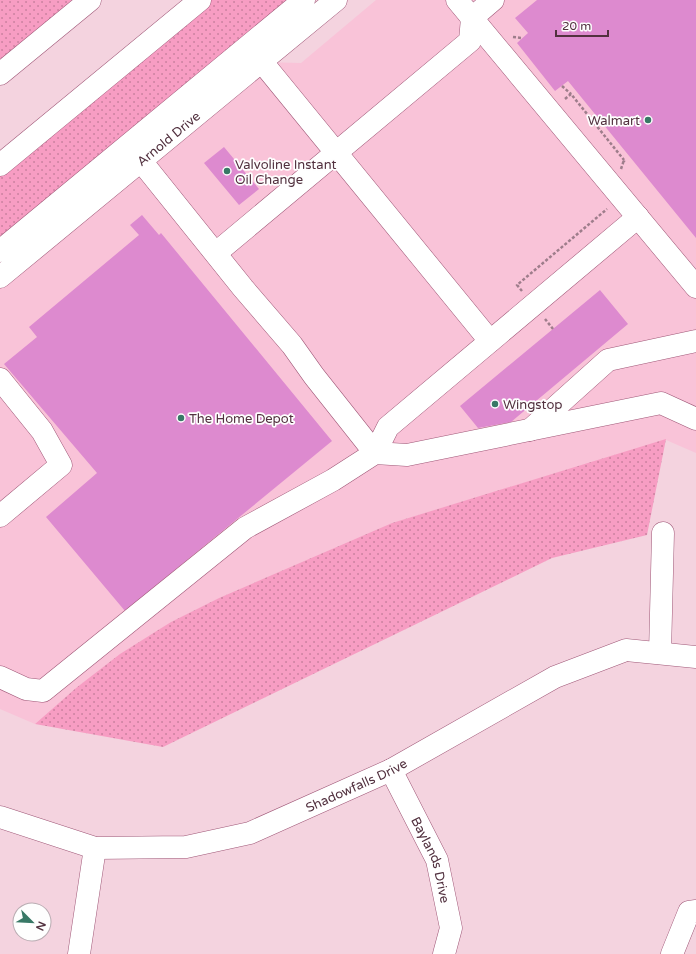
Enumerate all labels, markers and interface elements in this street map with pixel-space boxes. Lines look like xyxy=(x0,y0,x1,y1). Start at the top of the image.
scale bar xyxy=(556,12,608,38)
text: 20 m xyxy=(562,19,591,33)
street label: Arnold Drive xyxy=(134,108,204,170)
place label: Walmart xyxy=(588,113,640,129)
marker: Walmart xyxy=(643,115,653,125)
place label: Valvoline Instant Oil Change xyxy=(235,157,336,188)
marker: Valvoline Instant Oil Change xyxy=(222,166,232,176)
place label: Wingstop xyxy=(503,397,563,413)
marker: Wingstop xyxy=(490,399,500,409)
place label: The Home Depot xyxy=(189,411,294,427)
marker: The Home Depot xyxy=(176,413,186,423)
street label: Shadowfalls Drive xyxy=(303,756,410,816)
street label: Baylands Drive xyxy=(407,814,453,905)
north arrow xyxy=(12,902,52,942)
text: N xyxy=(33,919,48,933)

